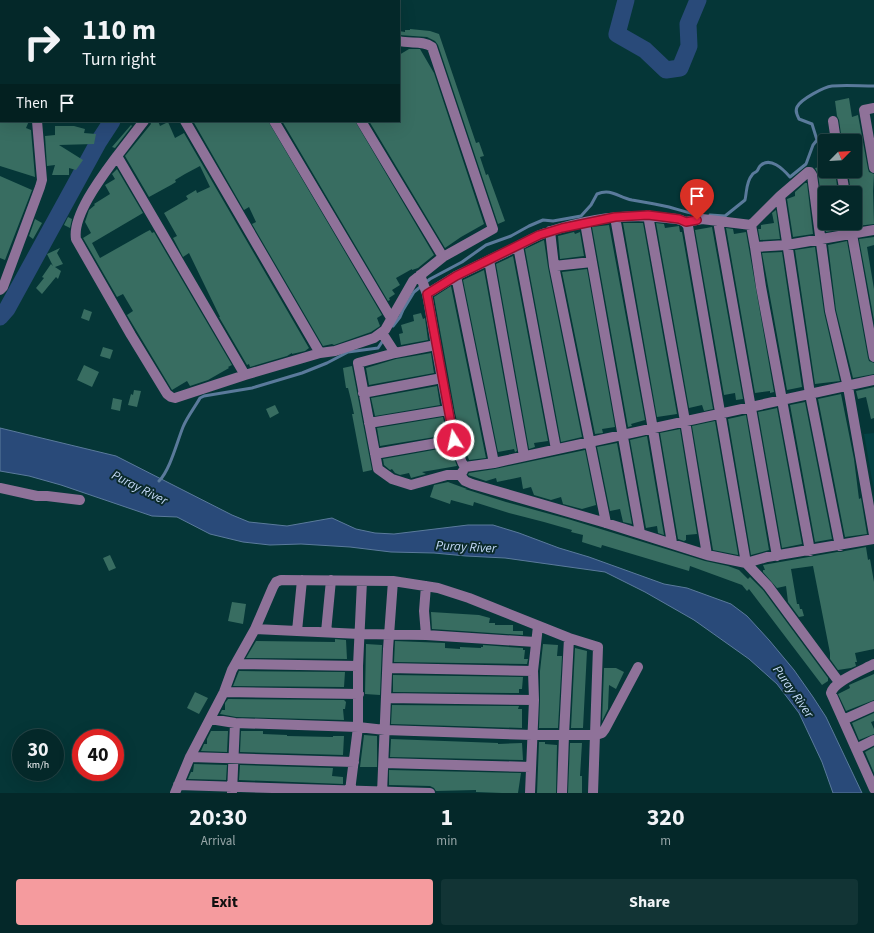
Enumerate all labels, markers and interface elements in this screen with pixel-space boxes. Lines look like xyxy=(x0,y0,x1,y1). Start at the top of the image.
text: 110 m xyxy=(82,10,156,50)
icon: right xyxy=(16,16,68,68)
text: Turn right xyxy=(82,47,156,72)
icon: arrive xyxy=(56,92,78,114)
text: Then xyxy=(16,93,48,114)
north arrow xyxy=(818,134,862,178)
map controls xyxy=(818,134,862,230)
pin xyxy=(680,179,714,220)
icon: arrive xyxy=(686,185,708,207)
button: layers xyxy=(818,186,862,230)
position arrow xyxy=(433,419,475,461)
water label: Puray River xyxy=(109,466,171,510)
water label: Puray River xyxy=(435,536,497,558)
water label: Puray River xyxy=(768,662,818,722)
speed limit sign: 40 xyxy=(72,729,124,781)
text: 30 xyxy=(27,736,49,764)
text: km/h xyxy=(27,758,49,772)
text: 20:30 xyxy=(189,800,247,835)
text: 1 xyxy=(441,800,453,835)
text: 320 xyxy=(647,800,685,835)
text: Arrival xyxy=(201,832,236,850)
text: min xyxy=(436,832,457,850)
text: m xyxy=(660,832,671,850)
button: Exit xyxy=(16,879,433,925)
button: Share xyxy=(441,879,858,925)

